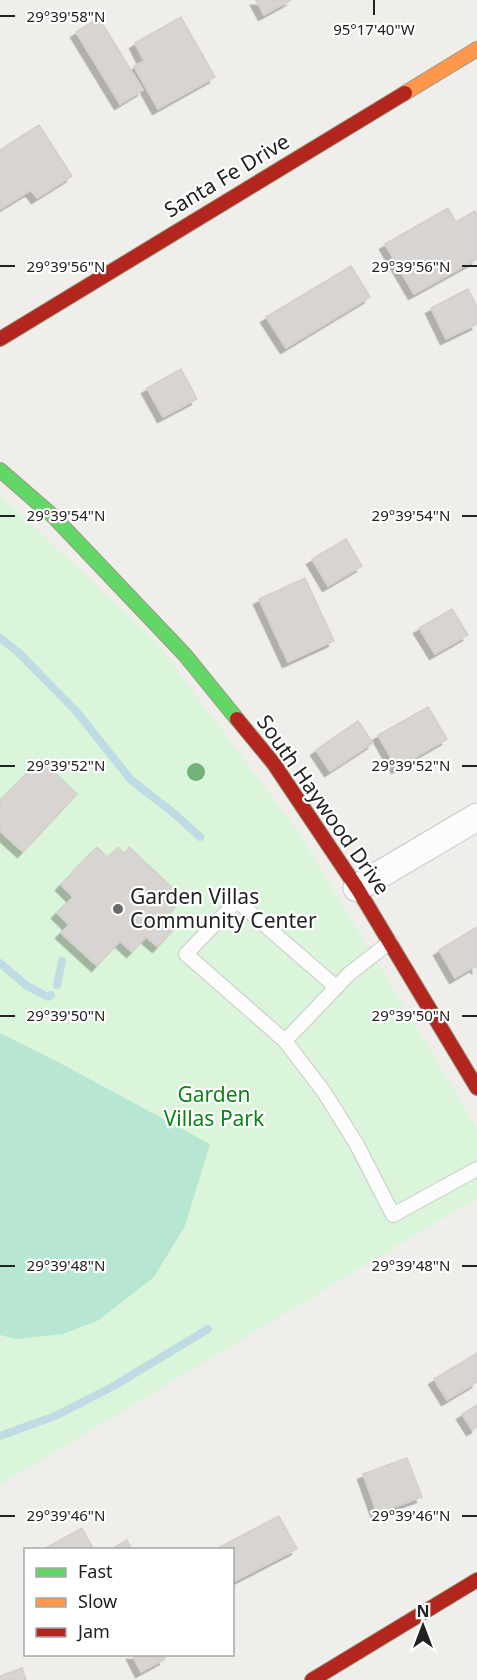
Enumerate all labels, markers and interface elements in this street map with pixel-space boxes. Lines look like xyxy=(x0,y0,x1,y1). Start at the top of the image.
text: 29°39'58"N xyxy=(27,6,105,26)
text: 95°17'40"W xyxy=(333,19,415,39)
street label: Santa Fe Drive xyxy=(159,127,294,224)
text: 29°39'56"N xyxy=(27,256,105,276)
text: 29°39'56"N xyxy=(372,256,450,276)
text: 29°39'54"N xyxy=(27,505,105,525)
text: 29°39'54"N xyxy=(372,505,450,525)
street label: South Haywood Drive xyxy=(251,709,397,900)
text: 29°39'52"N xyxy=(27,755,105,775)
text: 29°39'52"N xyxy=(372,755,450,775)
place label: Garden Villas Community Center xyxy=(130,882,317,934)
marker: Garden Villas Community Center xyxy=(111,902,125,916)
text: 29°39'50"N xyxy=(27,1005,105,1025)
text: 29°39'50"N xyxy=(372,1005,450,1025)
park label: Garden Villas Park xyxy=(164,1080,265,1132)
text: 29°39'48"N xyxy=(27,1255,105,1275)
text: 29°39'48"N xyxy=(372,1255,450,1275)
text: 29°39'46"N xyxy=(27,1505,105,1525)
text: 29°39'46"N xyxy=(372,1505,450,1525)
legend xyxy=(24,1548,234,1656)
text: Fast xyxy=(78,1559,113,1583)
text: Slow xyxy=(78,1589,117,1613)
north arrow xyxy=(393,1596,453,1656)
text: N xyxy=(416,1600,430,1622)
text: Jam xyxy=(76,1619,110,1643)

